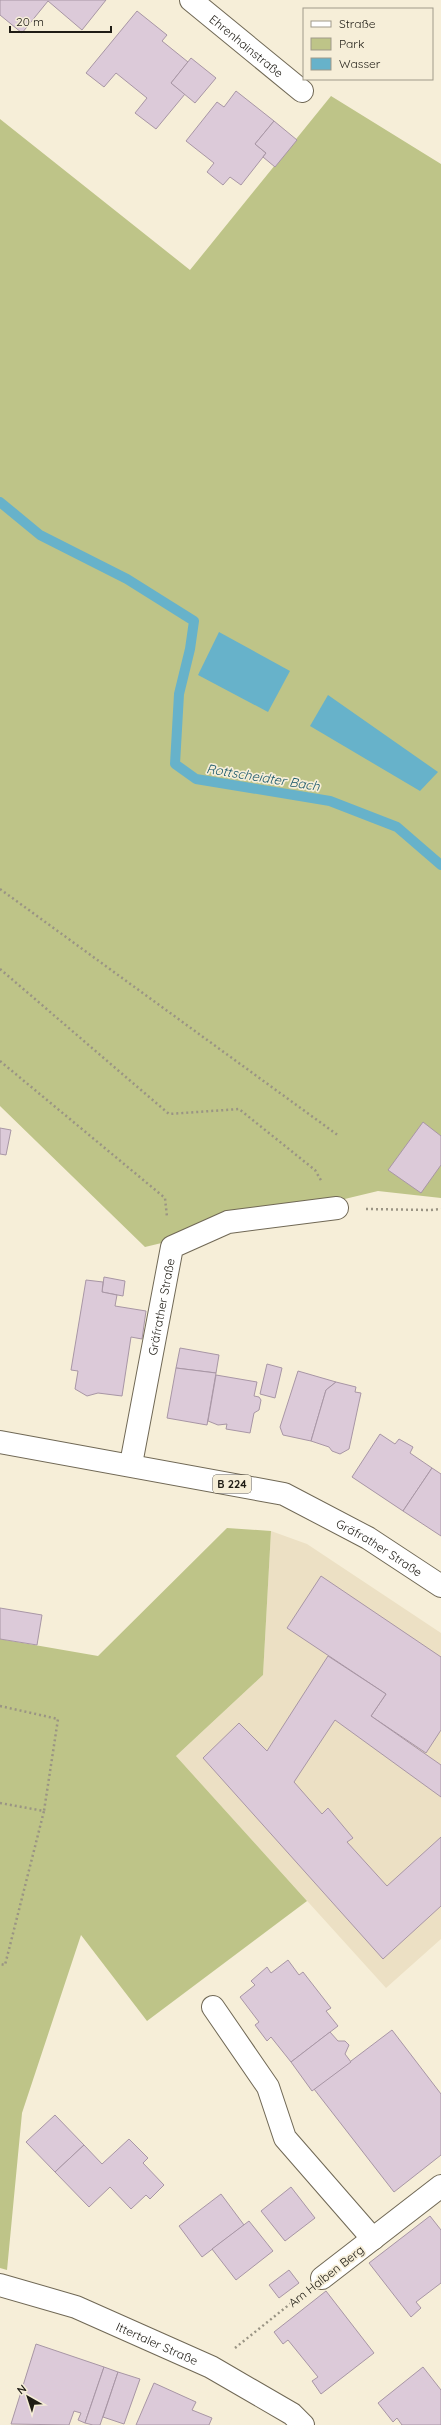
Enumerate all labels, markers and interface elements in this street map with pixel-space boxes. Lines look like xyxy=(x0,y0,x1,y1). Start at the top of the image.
scale bar xyxy=(10,8,111,34)
legend xyxy=(303,8,433,80)
street label: Ehrenhainstraße xyxy=(207,11,287,80)
text: 20 m xyxy=(16,14,44,29)
text: Straße xyxy=(339,16,376,31)
text: Park xyxy=(339,36,364,51)
text: Wasser xyxy=(339,56,381,71)
water label: Rottscheidter Bach xyxy=(205,760,321,794)
street label: Gräfrather Straße xyxy=(144,1257,177,1357)
road number: B 224 xyxy=(213,1475,251,1493)
street label: Gräfrather Straße xyxy=(334,1515,426,1579)
street label: Am Halben Berg xyxy=(285,2242,367,2310)
street label: Ittertaler Straße xyxy=(114,2318,201,2368)
north arrow xyxy=(8,2377,48,2417)
text: N xyxy=(14,2381,29,2397)

